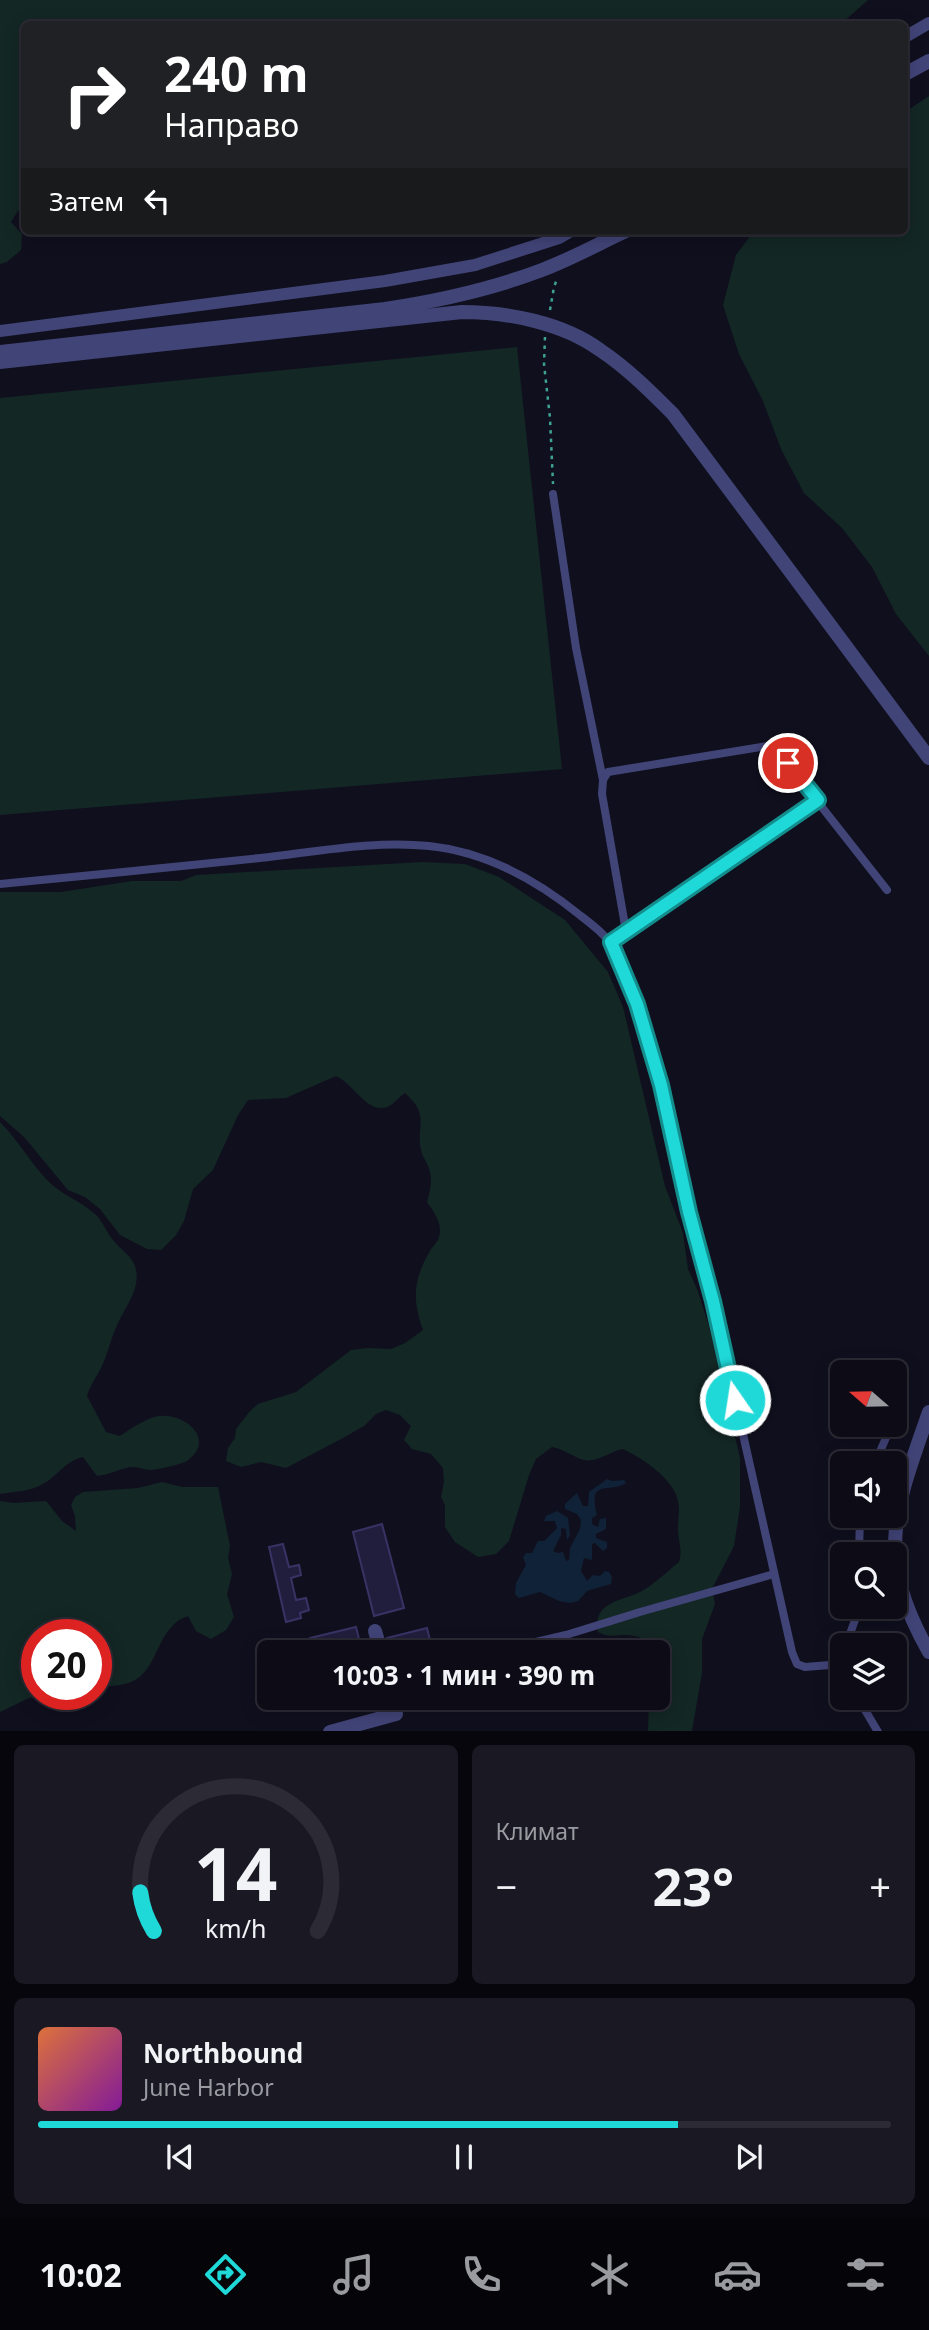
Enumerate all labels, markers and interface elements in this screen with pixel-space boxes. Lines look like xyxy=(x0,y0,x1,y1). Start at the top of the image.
text: 240 m xyxy=(164,40,309,106)
icon: right xyxy=(49,49,140,140)
text: Направо xyxy=(164,103,299,146)
icon: left xyxy=(138,182,176,220)
text: Затем xyxy=(49,183,124,219)
pin xyxy=(758,733,818,793)
icon: arrive xyxy=(769,744,807,782)
north arrow xyxy=(830,1360,906,1437)
map controls xyxy=(830,1360,907,1710)
position arrow xyxy=(698,1363,772,1437)
button: sound xyxy=(830,1451,907,1528)
button: search xyxy=(830,1542,907,1619)
speed limit sign: 20 xyxy=(21,1619,112,1710)
button: layers xyxy=(830,1633,907,1710)
text: 10:03 · 1 мин · 390 m xyxy=(332,1657,595,1693)
text: Климат xyxy=(496,1815,579,1847)
text: 14 xyxy=(194,1823,277,1922)
text: 23° xyxy=(652,1850,734,1921)
text: − xyxy=(496,1860,517,1912)
text: + xyxy=(869,1860,891,1912)
text: km/h xyxy=(205,1910,267,1944)
text: Northbound xyxy=(143,2035,303,2071)
text: June Harbor xyxy=(143,2071,274,2103)
icon: previous xyxy=(161,2138,199,2176)
icon: pause xyxy=(445,2138,483,2176)
icon: next xyxy=(730,2138,768,2176)
icon: directions xyxy=(201,2250,250,2299)
icon: music xyxy=(329,2250,378,2299)
icon: phone xyxy=(457,2250,506,2299)
icon: climate xyxy=(585,2250,634,2299)
icon: car xyxy=(713,2250,762,2299)
icon: filters xyxy=(841,2250,890,2299)
text: 10:02 xyxy=(39,2253,122,2296)

